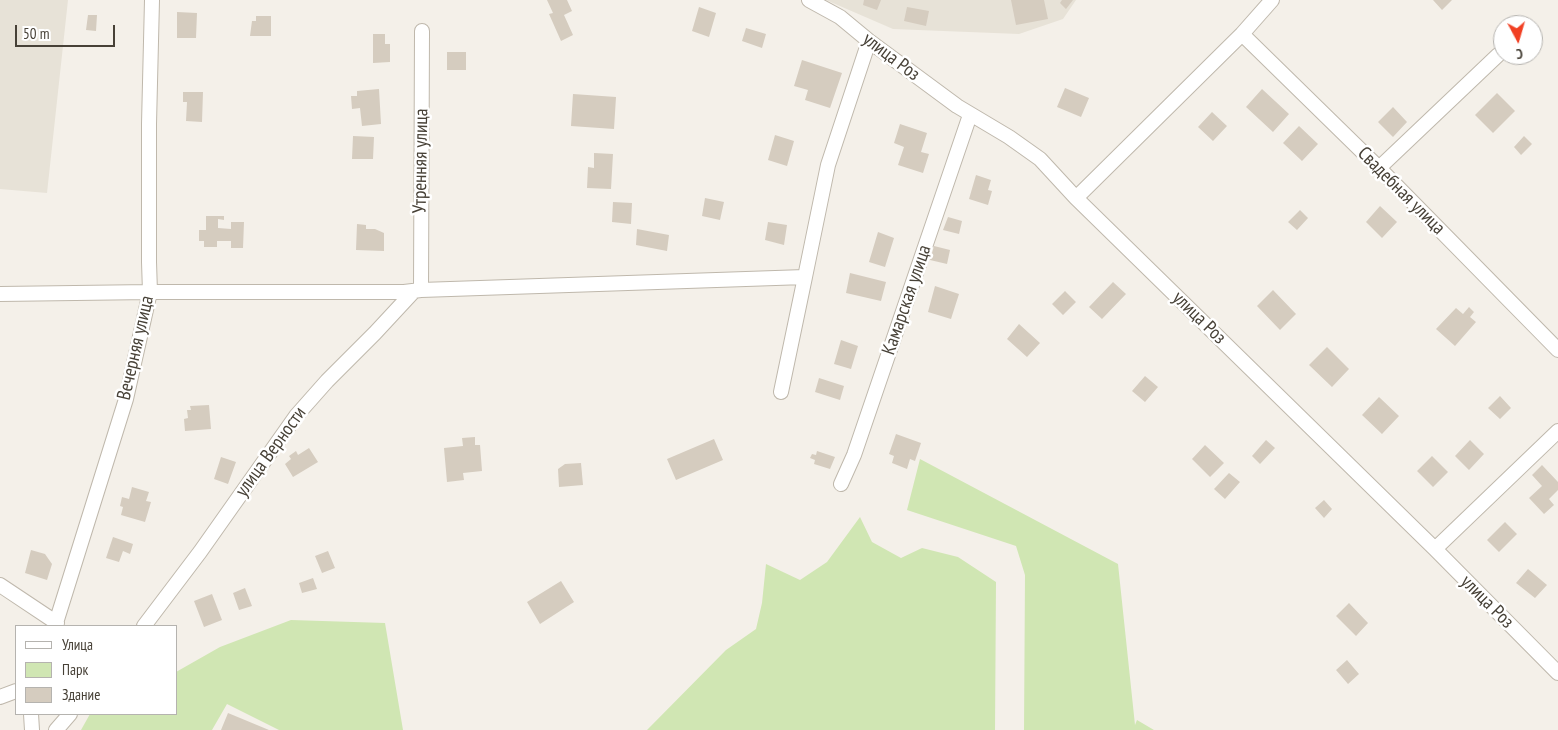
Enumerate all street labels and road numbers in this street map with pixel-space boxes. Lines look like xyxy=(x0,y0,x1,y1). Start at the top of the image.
street label: улица Роз xyxy=(858,28,924,86)
street label: Утренняя улица xyxy=(409,108,433,214)
street label: Свадебная улица xyxy=(1352,142,1450,240)
street label: Камарская улица xyxy=(878,242,936,358)
street label: улица Роз xyxy=(1167,287,1231,349)
street label: Вечерняя улица xyxy=(113,294,159,402)
street label: улица Верности xyxy=(231,403,311,501)
street label: улица Роз xyxy=(1456,571,1518,633)

